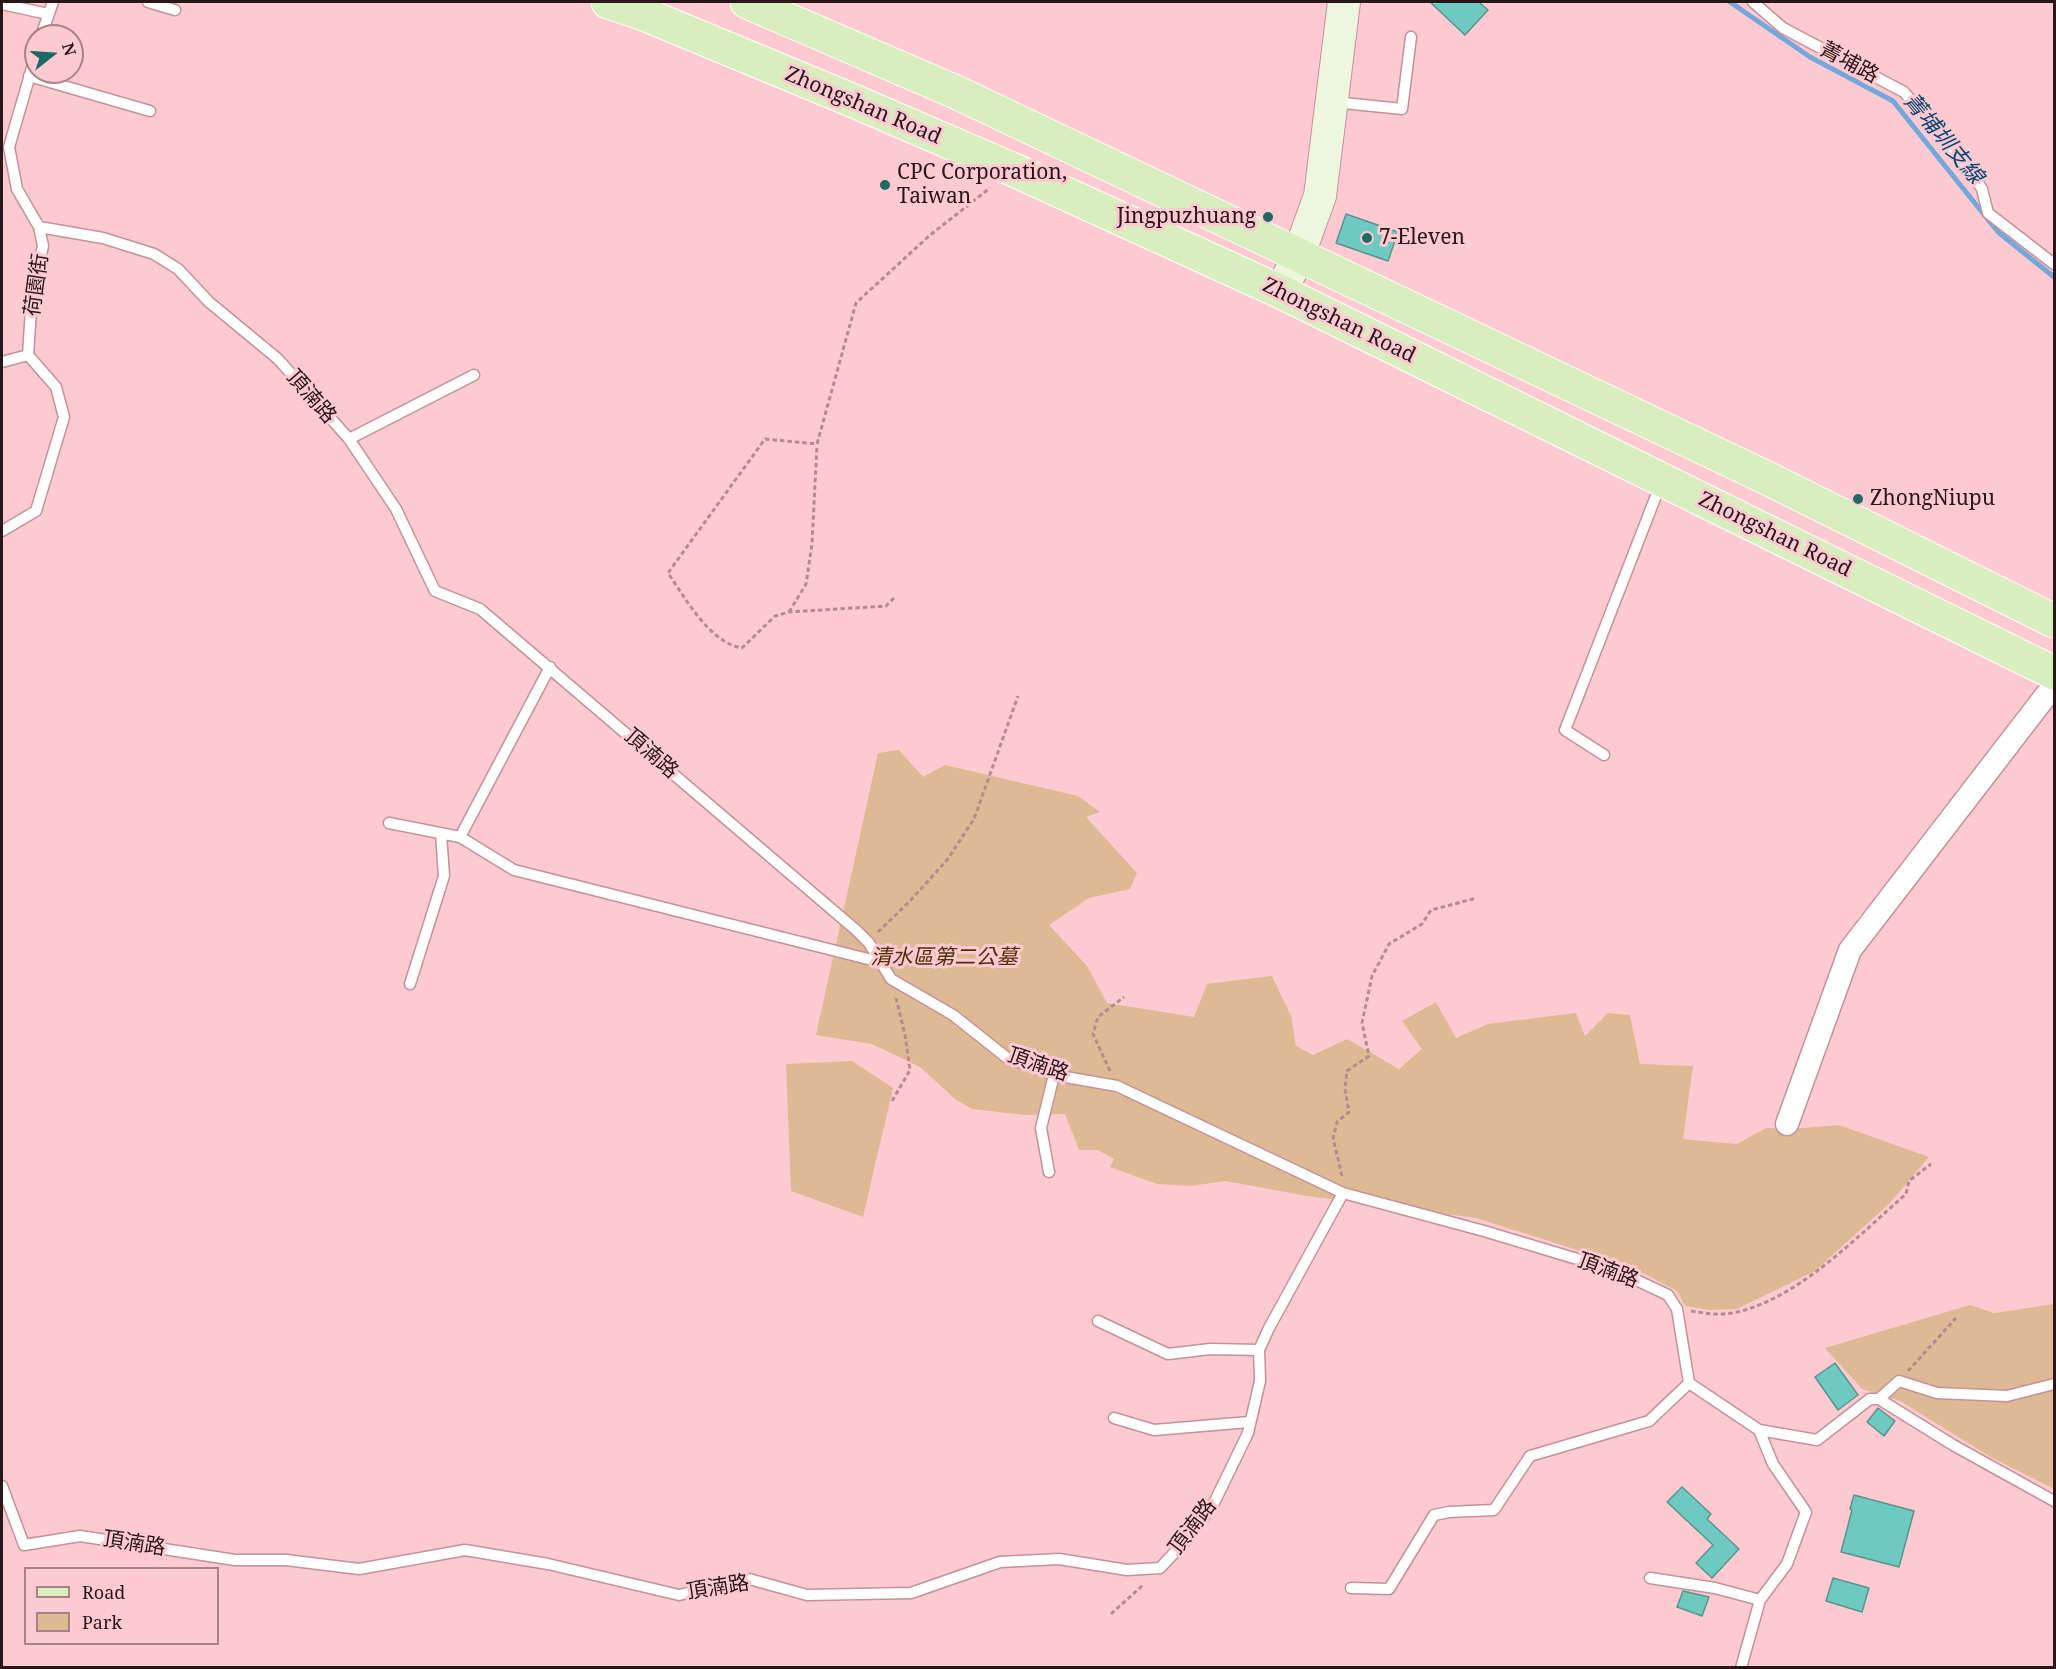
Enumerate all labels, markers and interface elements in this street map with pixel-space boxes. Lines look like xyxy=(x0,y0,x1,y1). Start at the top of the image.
north arrow xyxy=(24,24,84,84)
street label: 菁埔路 xyxy=(1815,37,1883,89)
text: N xyxy=(57,40,82,59)
street label: Zhongshan Road xyxy=(781,62,945,150)
water label: 菁埔圳支線 xyxy=(1898,88,1988,190)
place label: CPC Corporation, Taiwan xyxy=(897,160,1067,210)
marker: CPC Corporation, Taiwan xyxy=(878,178,892,192)
place label: Jingpuzhuang xyxy=(1117,204,1256,230)
marker: Jingpuzhuang xyxy=(1261,210,1275,224)
place label: 7-Eleven xyxy=(1379,225,1465,251)
marker: 7-Eleven xyxy=(1360,231,1374,245)
street label: 荷園街 xyxy=(20,252,54,318)
street label: Zhongshan Road xyxy=(1258,273,1420,369)
street label: 頂湳路 xyxy=(281,365,341,429)
place label: ZhongNiupu xyxy=(1870,486,1995,512)
street label: Zhongshan Road xyxy=(1694,487,1856,583)
marker: ZhongNiupu xyxy=(1851,492,1865,506)
street label: 頂湳路 xyxy=(619,724,683,784)
park label: 清水區第二公墓 xyxy=(871,945,1017,971)
street label: 頂湳路 xyxy=(1004,1043,1072,1087)
street label: 頂湳路 xyxy=(1574,1248,1642,1294)
street label: 頂湳路 xyxy=(1164,1494,1222,1560)
street label: 頂湳路 xyxy=(101,1527,167,1561)
legend xyxy=(24,1567,219,1645)
street label: 頂湳路 xyxy=(685,1571,751,1605)
text: Road xyxy=(82,1580,125,1604)
text: Park xyxy=(82,1610,122,1634)

